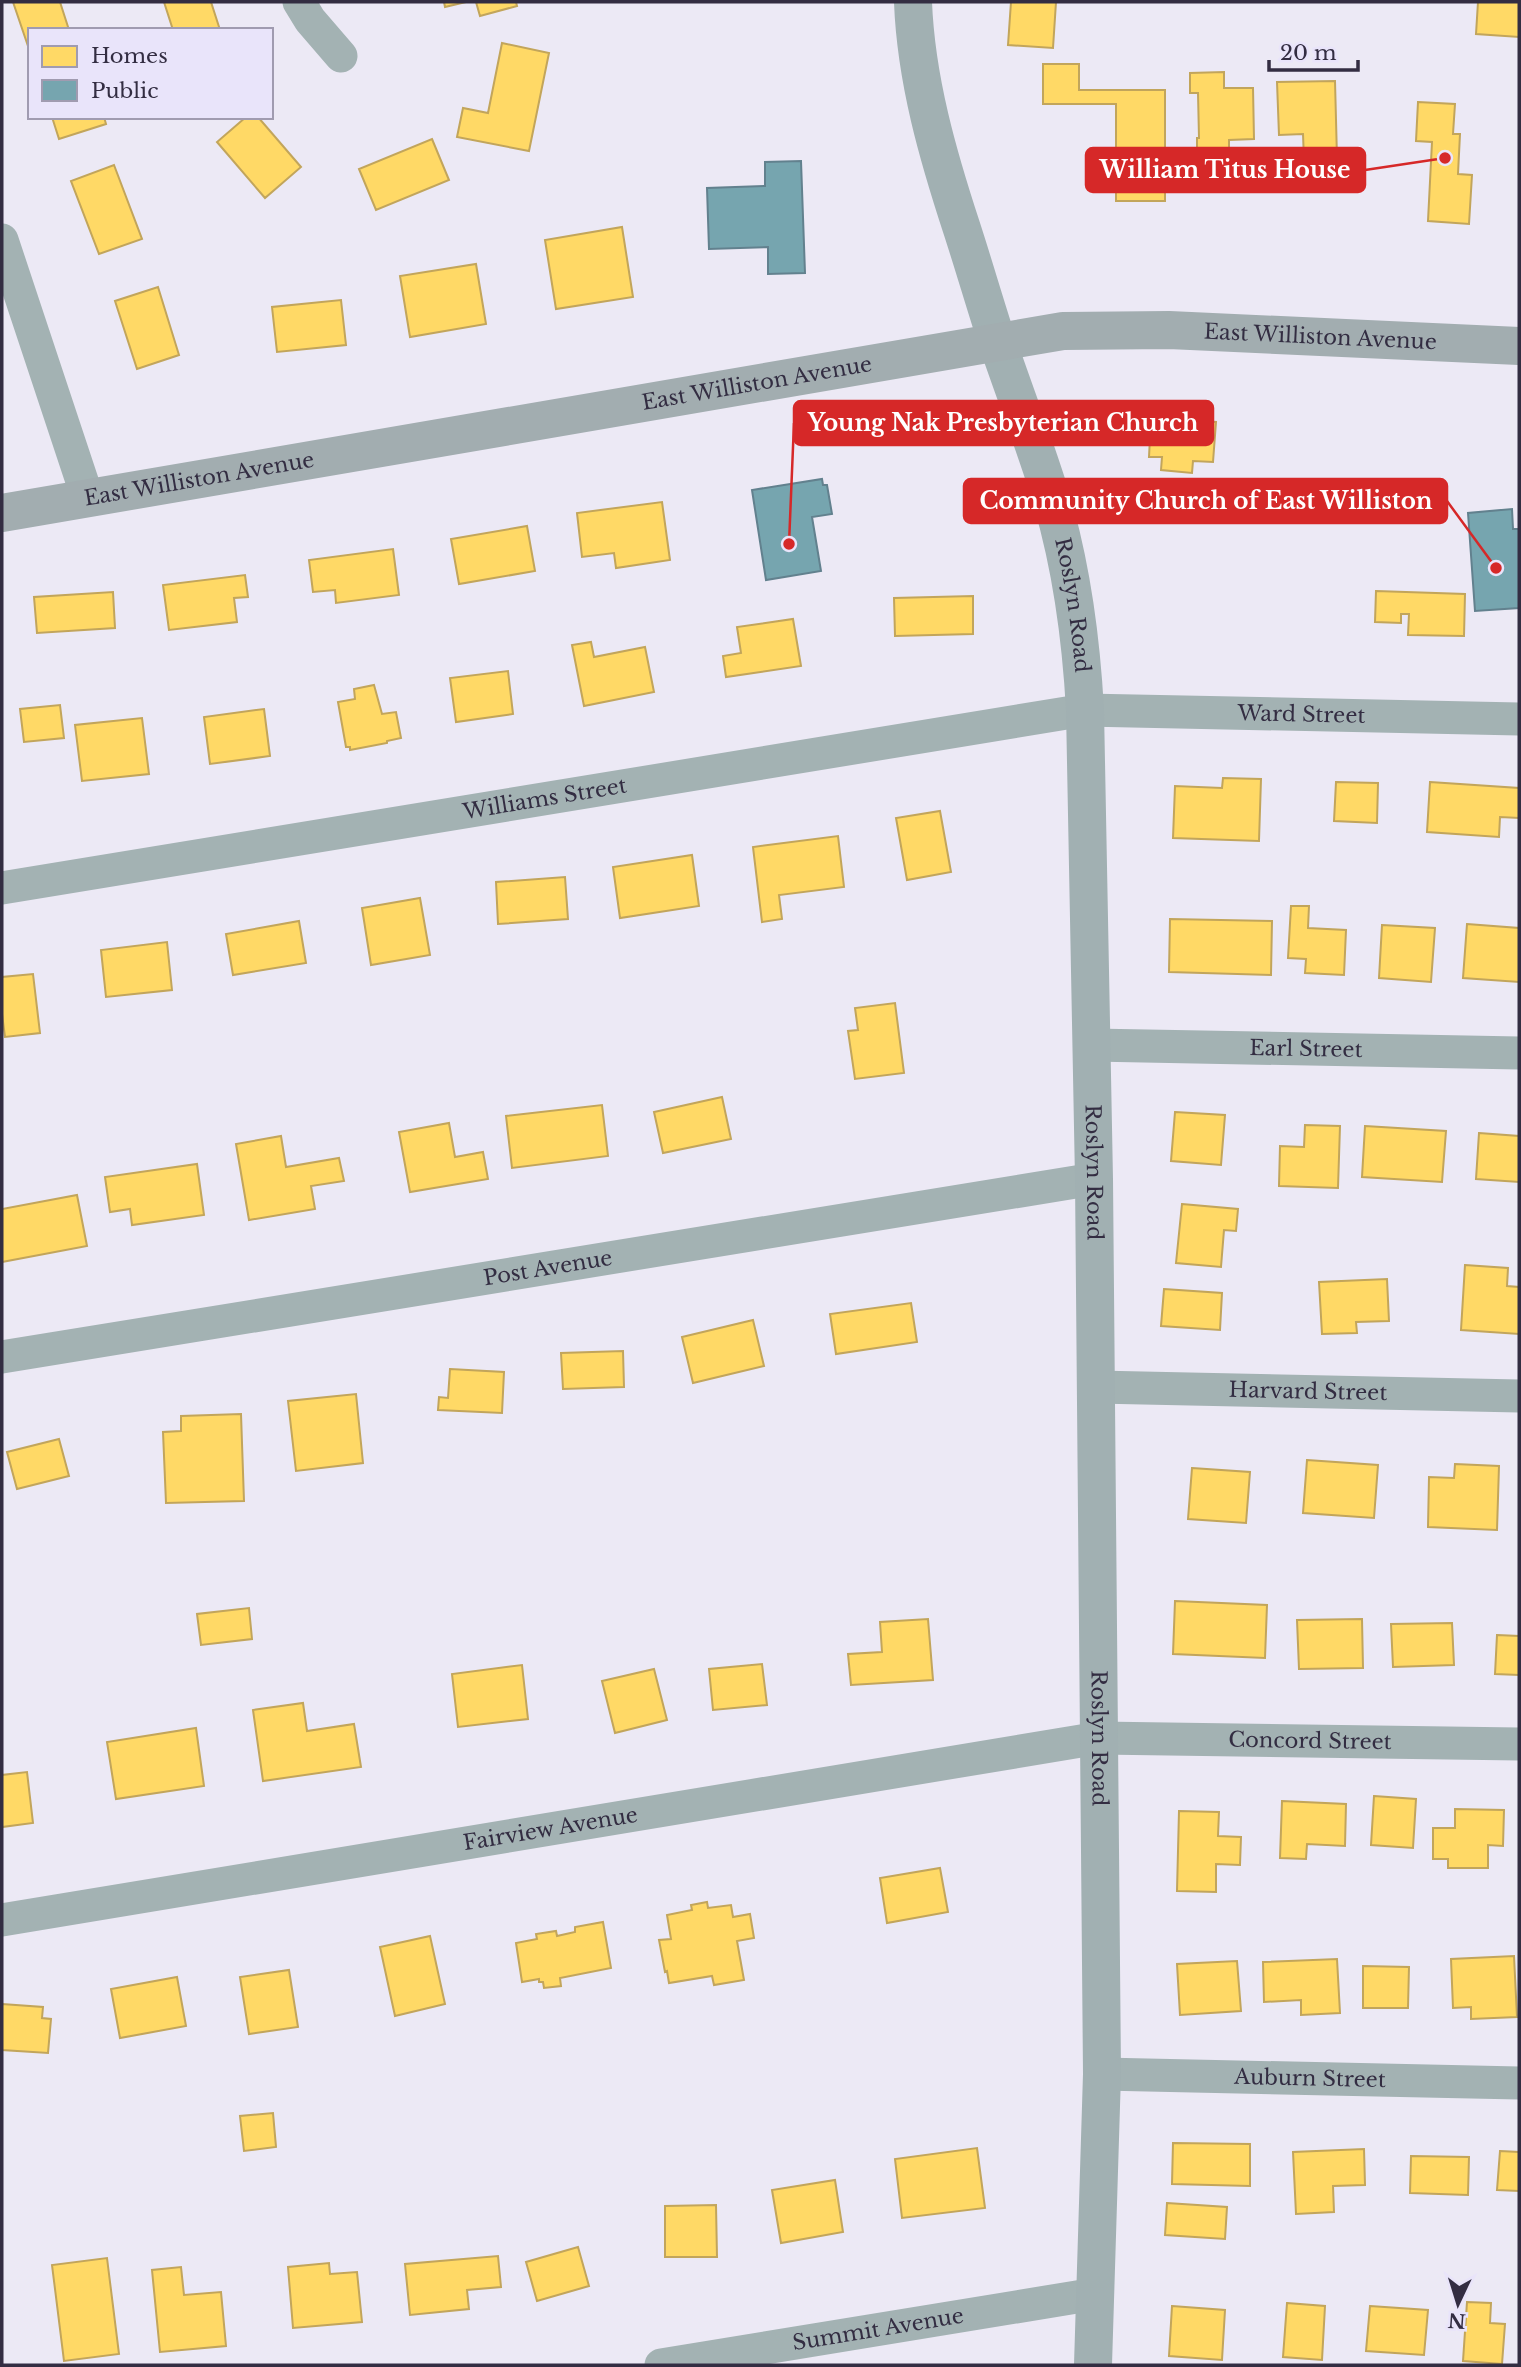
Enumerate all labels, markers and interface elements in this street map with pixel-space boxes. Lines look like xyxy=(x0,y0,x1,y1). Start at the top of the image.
legend xyxy=(28,28,273,119)
scale bar xyxy=(1269,28,1358,72)
text: 20 m xyxy=(1280,40,1337,66)
text: Homes xyxy=(91,43,168,69)
text: Public xyxy=(91,78,158,104)
callout: William Titus House xyxy=(1086,148,1365,192)
text: William Titus House xyxy=(1099,156,1350,184)
street label: East Williston Avenue xyxy=(1203,319,1437,355)
street label: East Williston Avenue xyxy=(640,351,874,416)
callout: Young Nak Presbyterian Church xyxy=(794,401,1213,445)
text: Young Nak Presbyterian Church xyxy=(807,409,1199,437)
street label: East Williston Avenue xyxy=(82,447,316,512)
callout: Community Church of East Williston xyxy=(964,479,1447,523)
text: Community Church of East Williston xyxy=(979,487,1433,515)
street label: Roslyn Road xyxy=(1049,535,1095,674)
street label: Ward Street xyxy=(1236,700,1366,729)
street label: Williams Street xyxy=(460,773,629,825)
street label: Earl Street xyxy=(1249,1035,1363,1063)
street label: Roslyn Road xyxy=(1080,1104,1108,1241)
street label: Post Avenue xyxy=(481,1245,614,1291)
street label: Harvard Street xyxy=(1228,1377,1388,1406)
street label: Roslyn Road xyxy=(1085,1670,1113,1806)
street label: Concord Street xyxy=(1228,1727,1392,1755)
street label: Fairview Avenue xyxy=(461,1802,640,1856)
street label: Auburn Street xyxy=(1233,2064,1386,2093)
north arrow xyxy=(1423,2269,1493,2339)
street label: Summit Avenue xyxy=(791,2303,966,2356)
text: N xyxy=(1447,2308,1467,2333)

